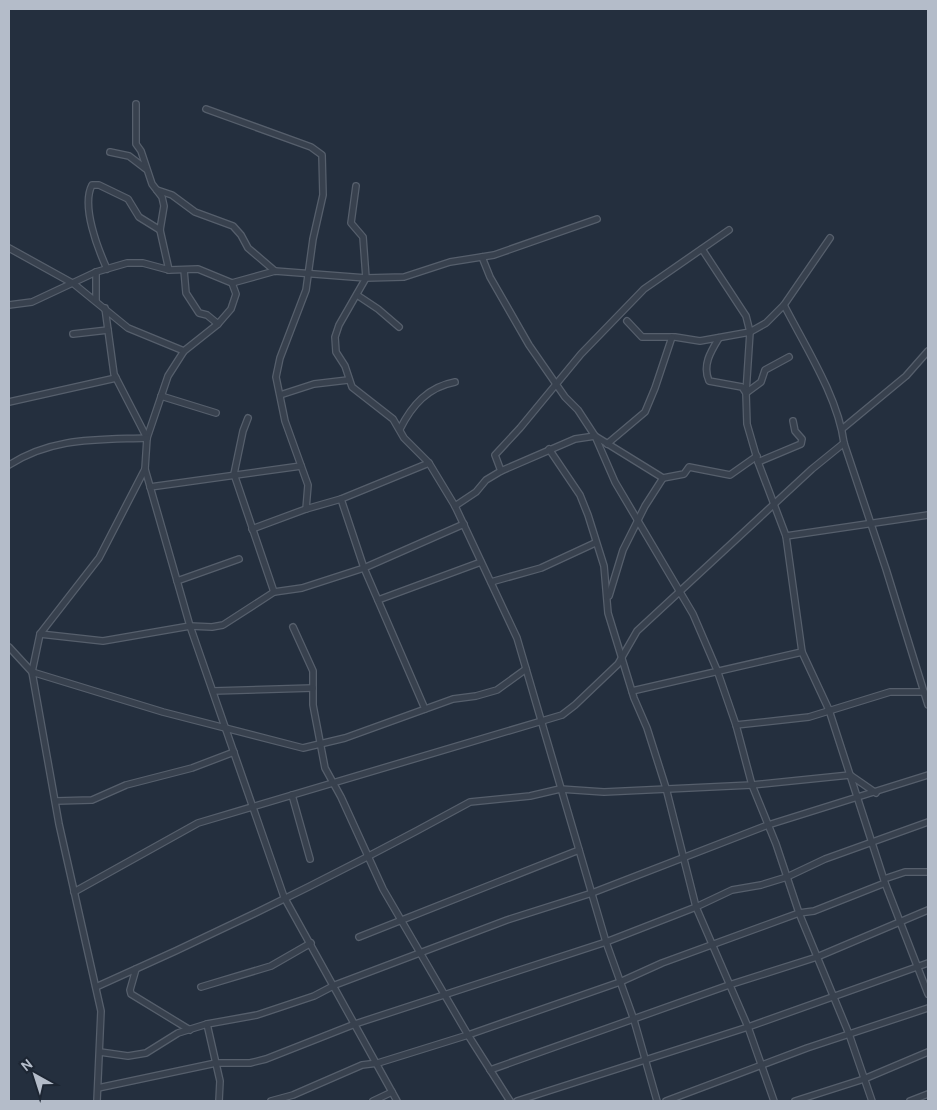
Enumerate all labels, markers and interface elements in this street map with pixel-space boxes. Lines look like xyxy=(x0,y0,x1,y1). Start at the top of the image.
north arrow xyxy=(10,1050,60,1100)
text: N xyxy=(17,1055,36,1075)

